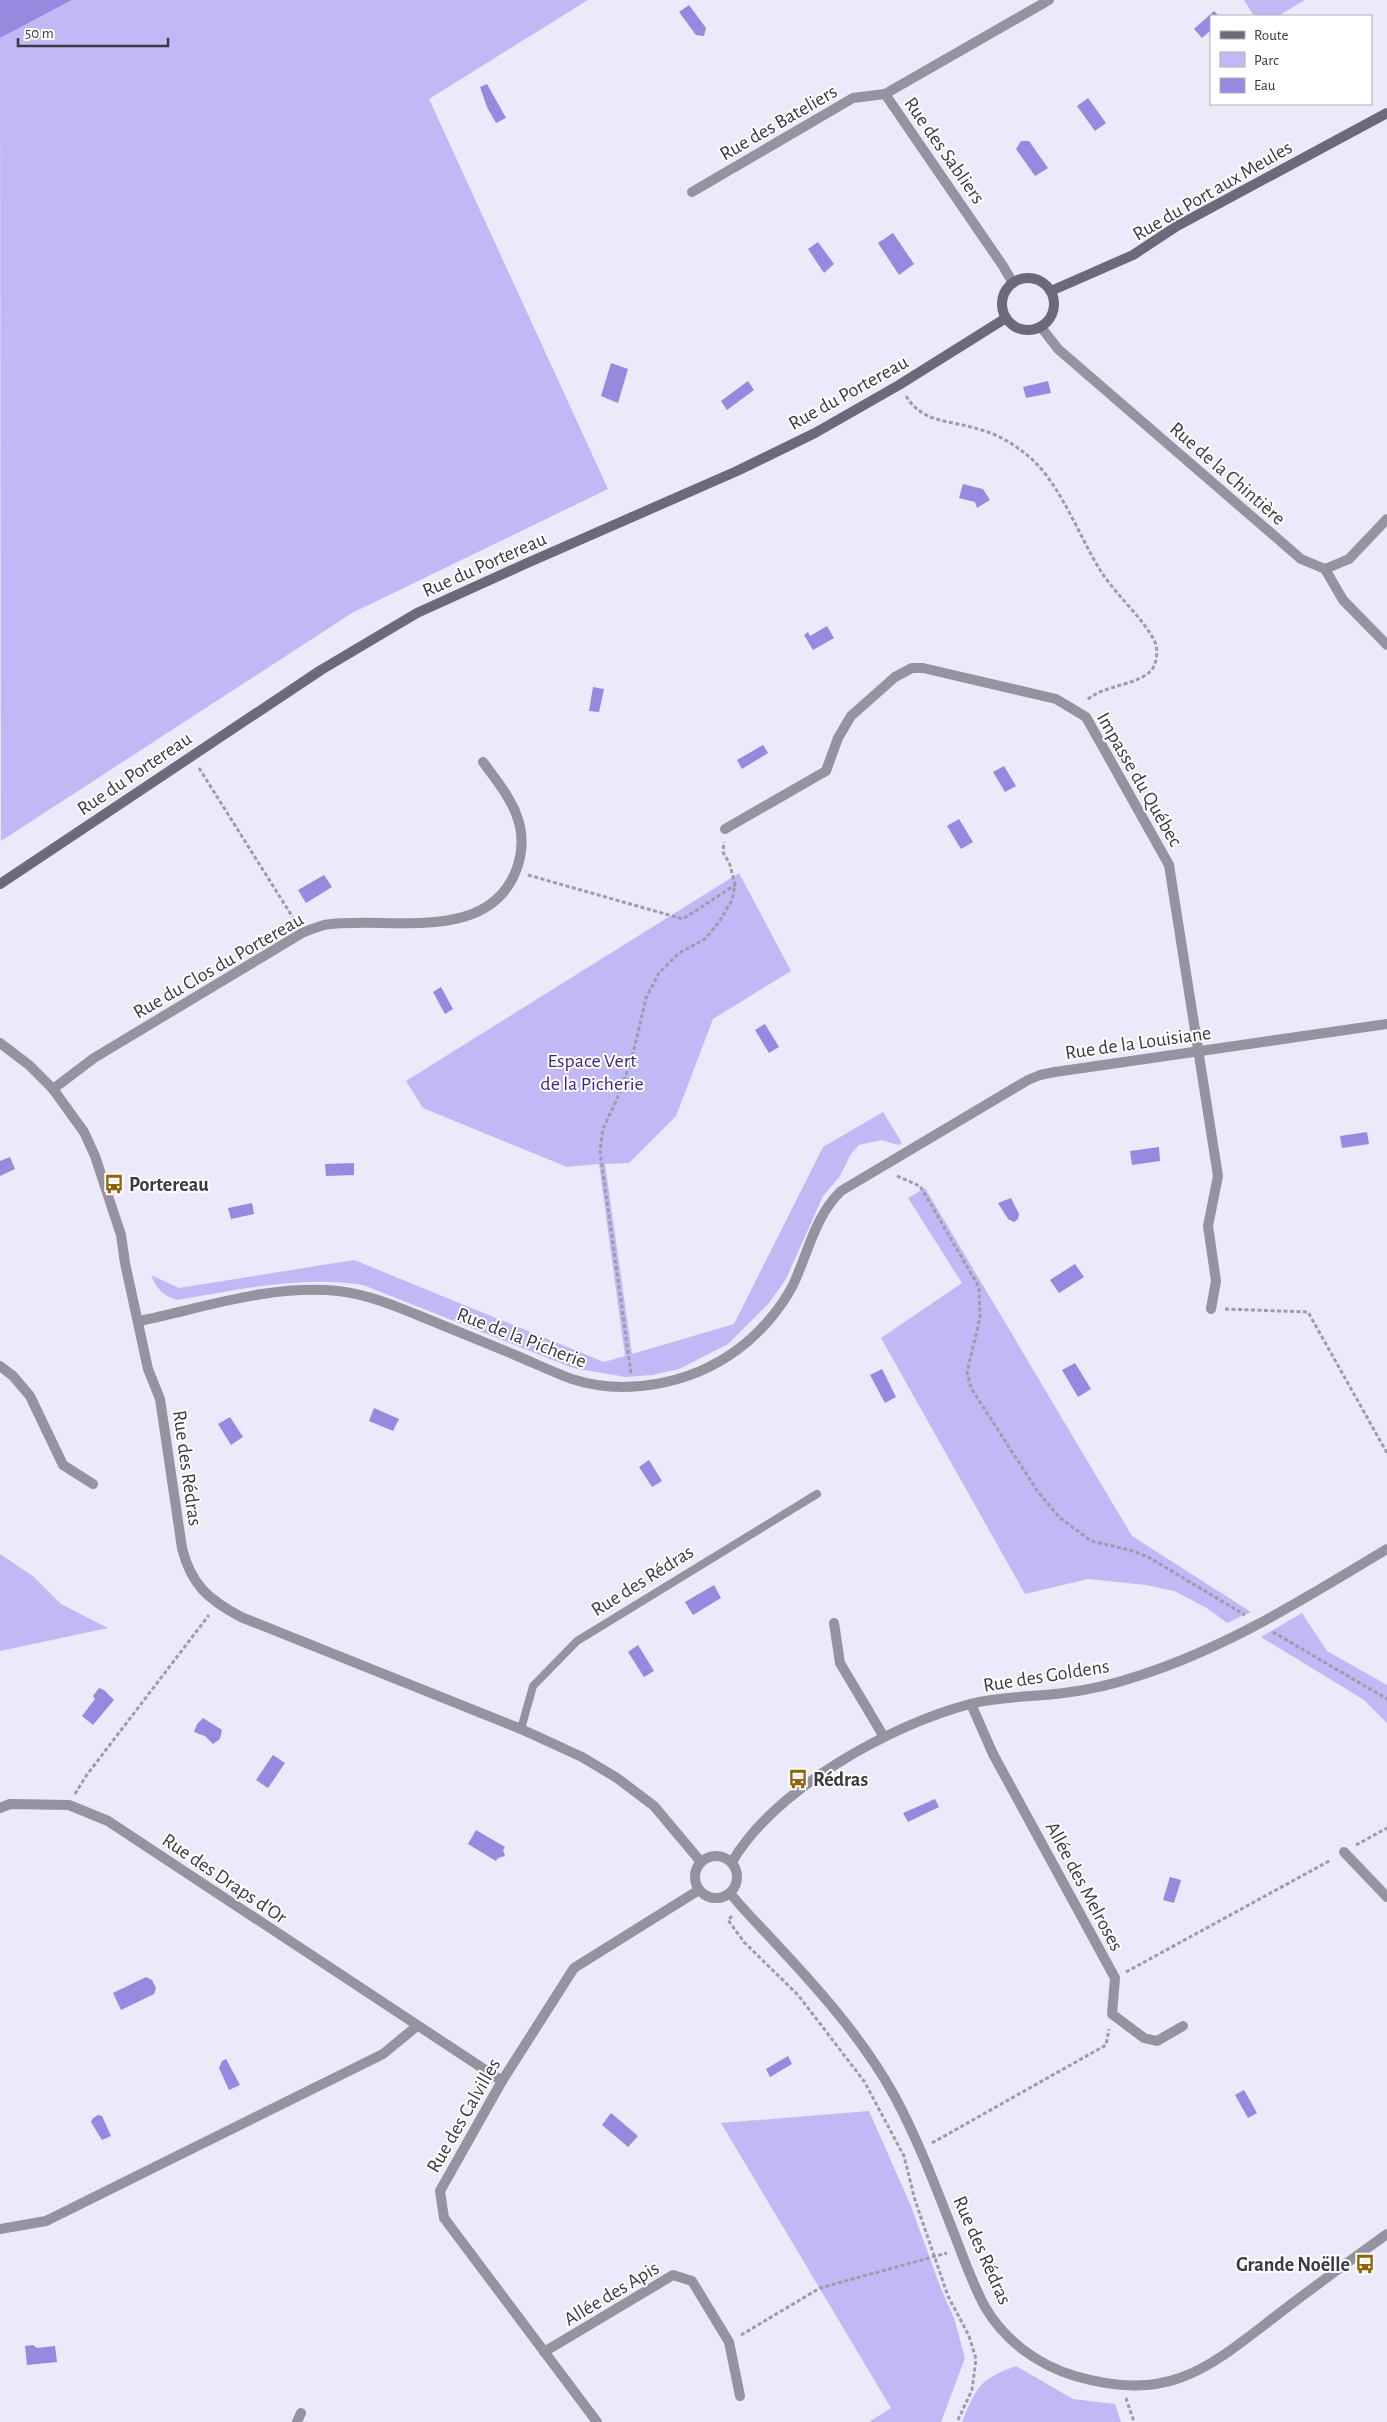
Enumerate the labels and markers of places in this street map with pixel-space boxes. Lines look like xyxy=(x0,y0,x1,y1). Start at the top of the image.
bus stop icon: Portereau xyxy=(103,1173,125,1195)
place label: Portereau xyxy=(129,1175,209,1195)
bus stop icon: Rédras xyxy=(787,1768,809,1790)
place label: Rédras xyxy=(813,1770,868,1790)
bus stop icon: Grande Noëlle xyxy=(1354,2253,1376,2275)
place label: Grande Noëlle xyxy=(1236,2255,1350,2275)

